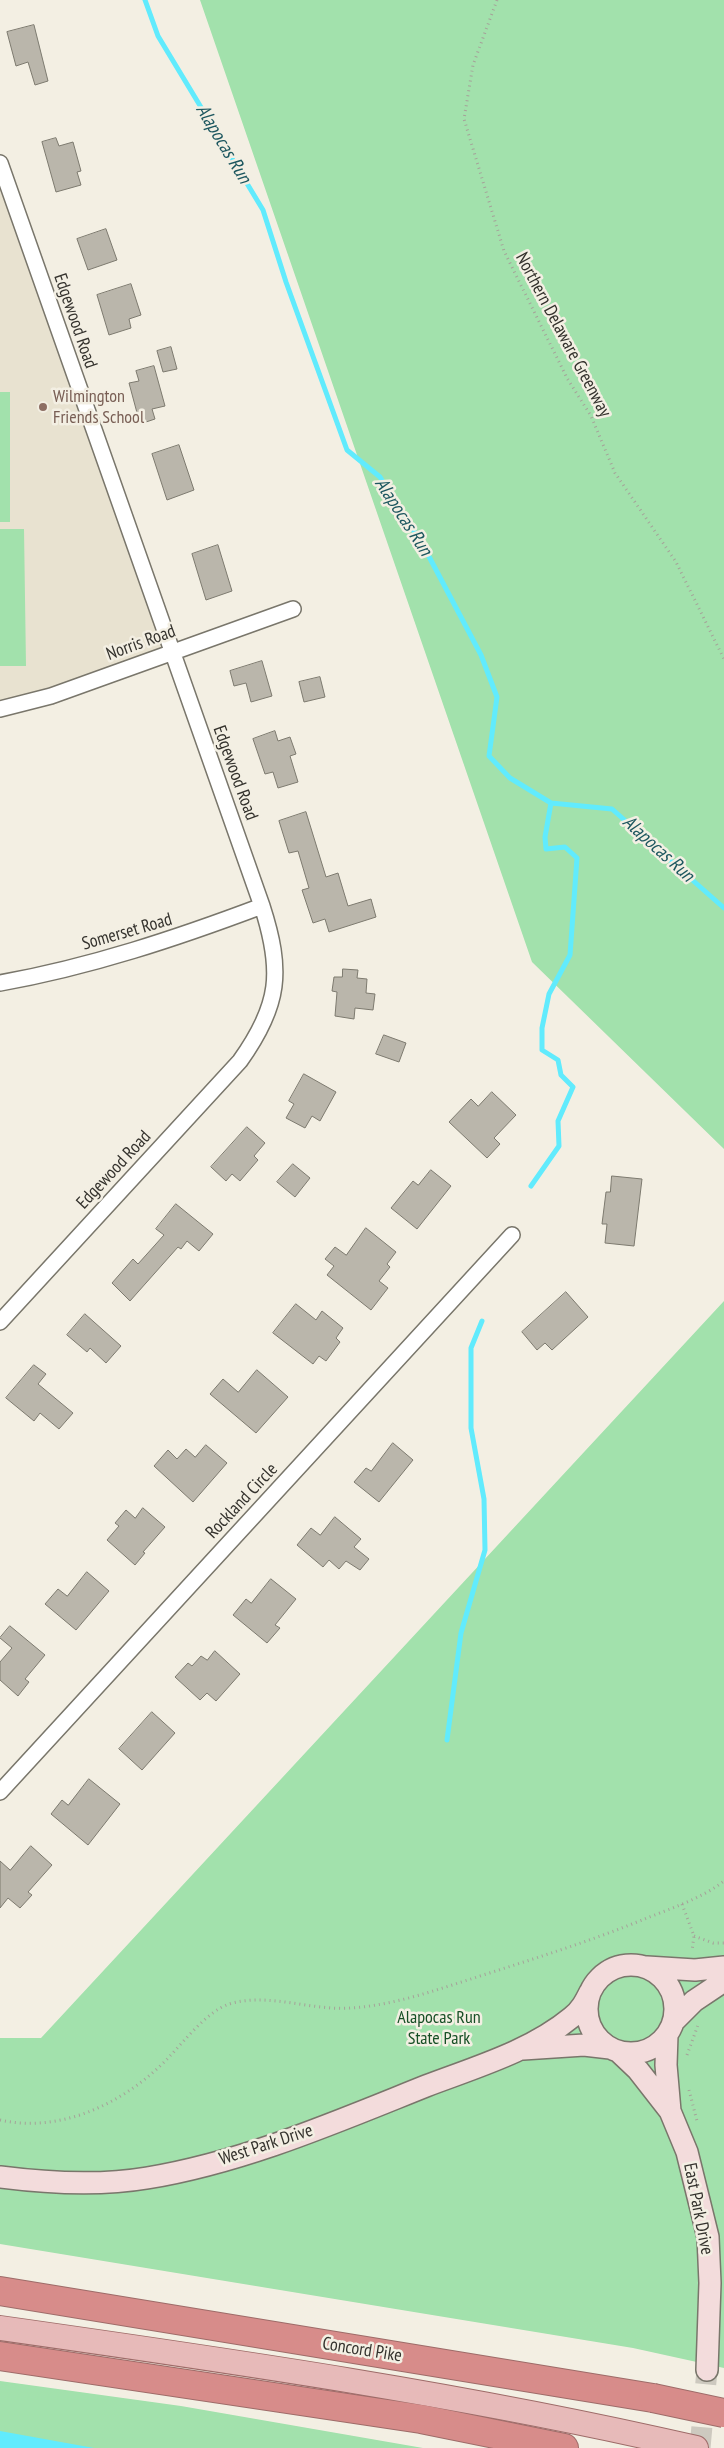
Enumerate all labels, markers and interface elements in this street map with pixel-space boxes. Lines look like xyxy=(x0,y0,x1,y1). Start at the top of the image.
water label: Alapocas Run xyxy=(191,100,255,188)
street label: Northern Delaware Greenway xyxy=(510,249,616,421)
street label: Edgewood Road xyxy=(49,271,101,371)
place label: Wilmington Friends School xyxy=(53,386,144,428)
marker: Wilmington Friends School xyxy=(37,401,49,413)
water label: Alapocas Run xyxy=(369,474,437,560)
street label: Norris Road xyxy=(104,621,178,665)
street label: Edgewood Road xyxy=(208,723,262,823)
water label: Alapocas Run xyxy=(618,811,698,887)
street label: Somerset Road xyxy=(80,909,174,955)
street label: Edgewood Road xyxy=(72,1126,156,1214)
street label: Rockland Circle xyxy=(202,1459,282,1543)
park label: Alapocas Run State Park xyxy=(397,2007,481,2050)
street label: West Park Drive xyxy=(217,2120,315,2170)
street label: East Park Drive xyxy=(679,2161,717,2257)
street label: Concord Pike xyxy=(321,2333,403,2367)

